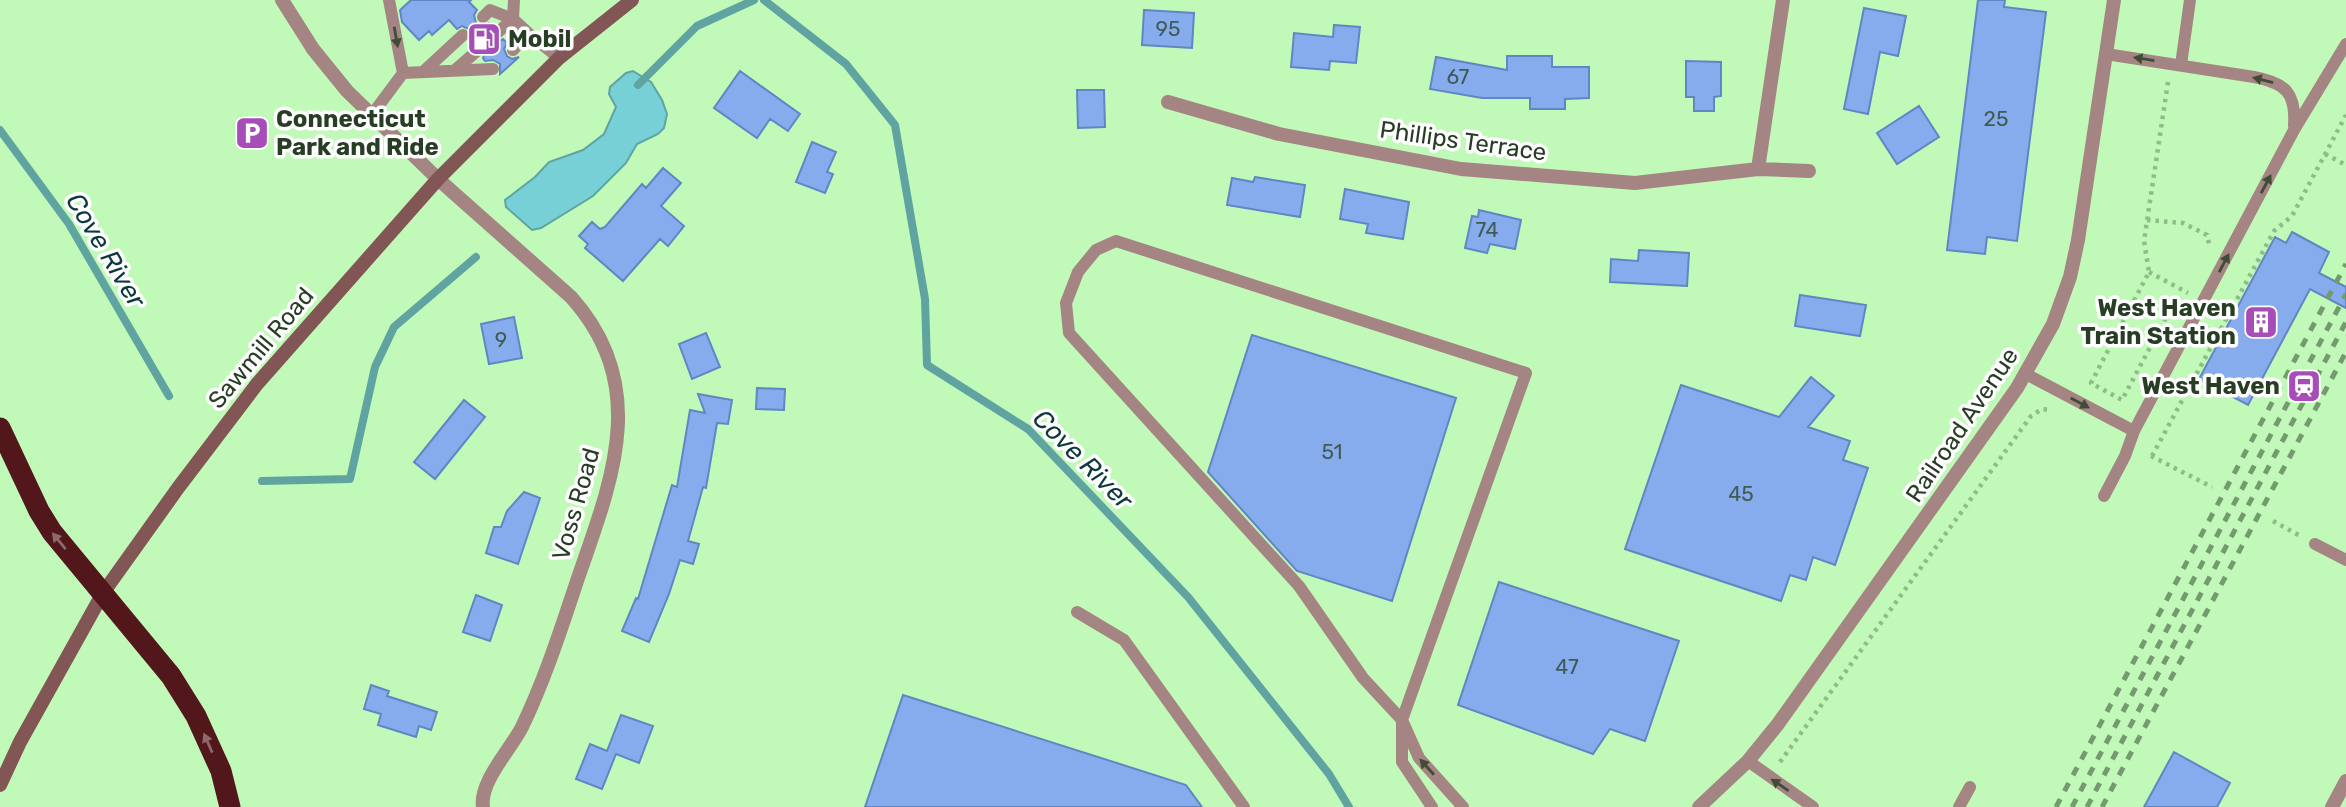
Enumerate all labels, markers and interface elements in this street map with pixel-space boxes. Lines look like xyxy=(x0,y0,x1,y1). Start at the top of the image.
house number: 95 xyxy=(1156,16,1180,41)
fuel station icon: Mobil xyxy=(465,20,503,58)
place label: Mobil xyxy=(508,25,571,53)
one-way arrow xyxy=(390,26,401,48)
one-way arrow xyxy=(2133,54,2155,65)
house number: 67 xyxy=(1447,64,1470,89)
one-way arrow xyxy=(2252,74,2274,85)
place label: Connecticut Park and Ride xyxy=(276,105,439,161)
house number: 25 xyxy=(1984,106,2008,131)
parking icon: Connecticut Park and Ride xyxy=(233,114,271,152)
street label: Phillips Terrace xyxy=(1378,115,1548,167)
one-way arrow xyxy=(2260,174,2271,194)
water label: Cove River xyxy=(59,187,152,314)
house number: 74 xyxy=(1475,217,1499,242)
one-way arrow xyxy=(2218,253,2230,273)
street label: Sawmill Road xyxy=(202,282,320,414)
place label: West Haven Train Station xyxy=(2081,294,2236,350)
building icon: West Haven Train Station xyxy=(2242,303,2280,341)
house number: 9 xyxy=(495,327,507,352)
street label: Railroad Avenue xyxy=(1900,343,2024,507)
station icon: West Haven xyxy=(2285,367,2323,405)
place label: West Haven xyxy=(2142,372,2280,400)
one-way arrow xyxy=(2070,397,2090,408)
water label: Cove River xyxy=(1026,403,1140,516)
house number: 51 xyxy=(1321,439,1343,464)
street label: Voss Road xyxy=(547,445,605,563)
house number: 45 xyxy=(1728,481,1754,506)
one-way arrow xyxy=(52,532,67,550)
house number: 47 xyxy=(1555,654,1579,679)
one-way arrow xyxy=(202,732,213,753)
one-way arrow xyxy=(1420,759,1436,776)
one-way arrow xyxy=(1771,778,1789,792)

